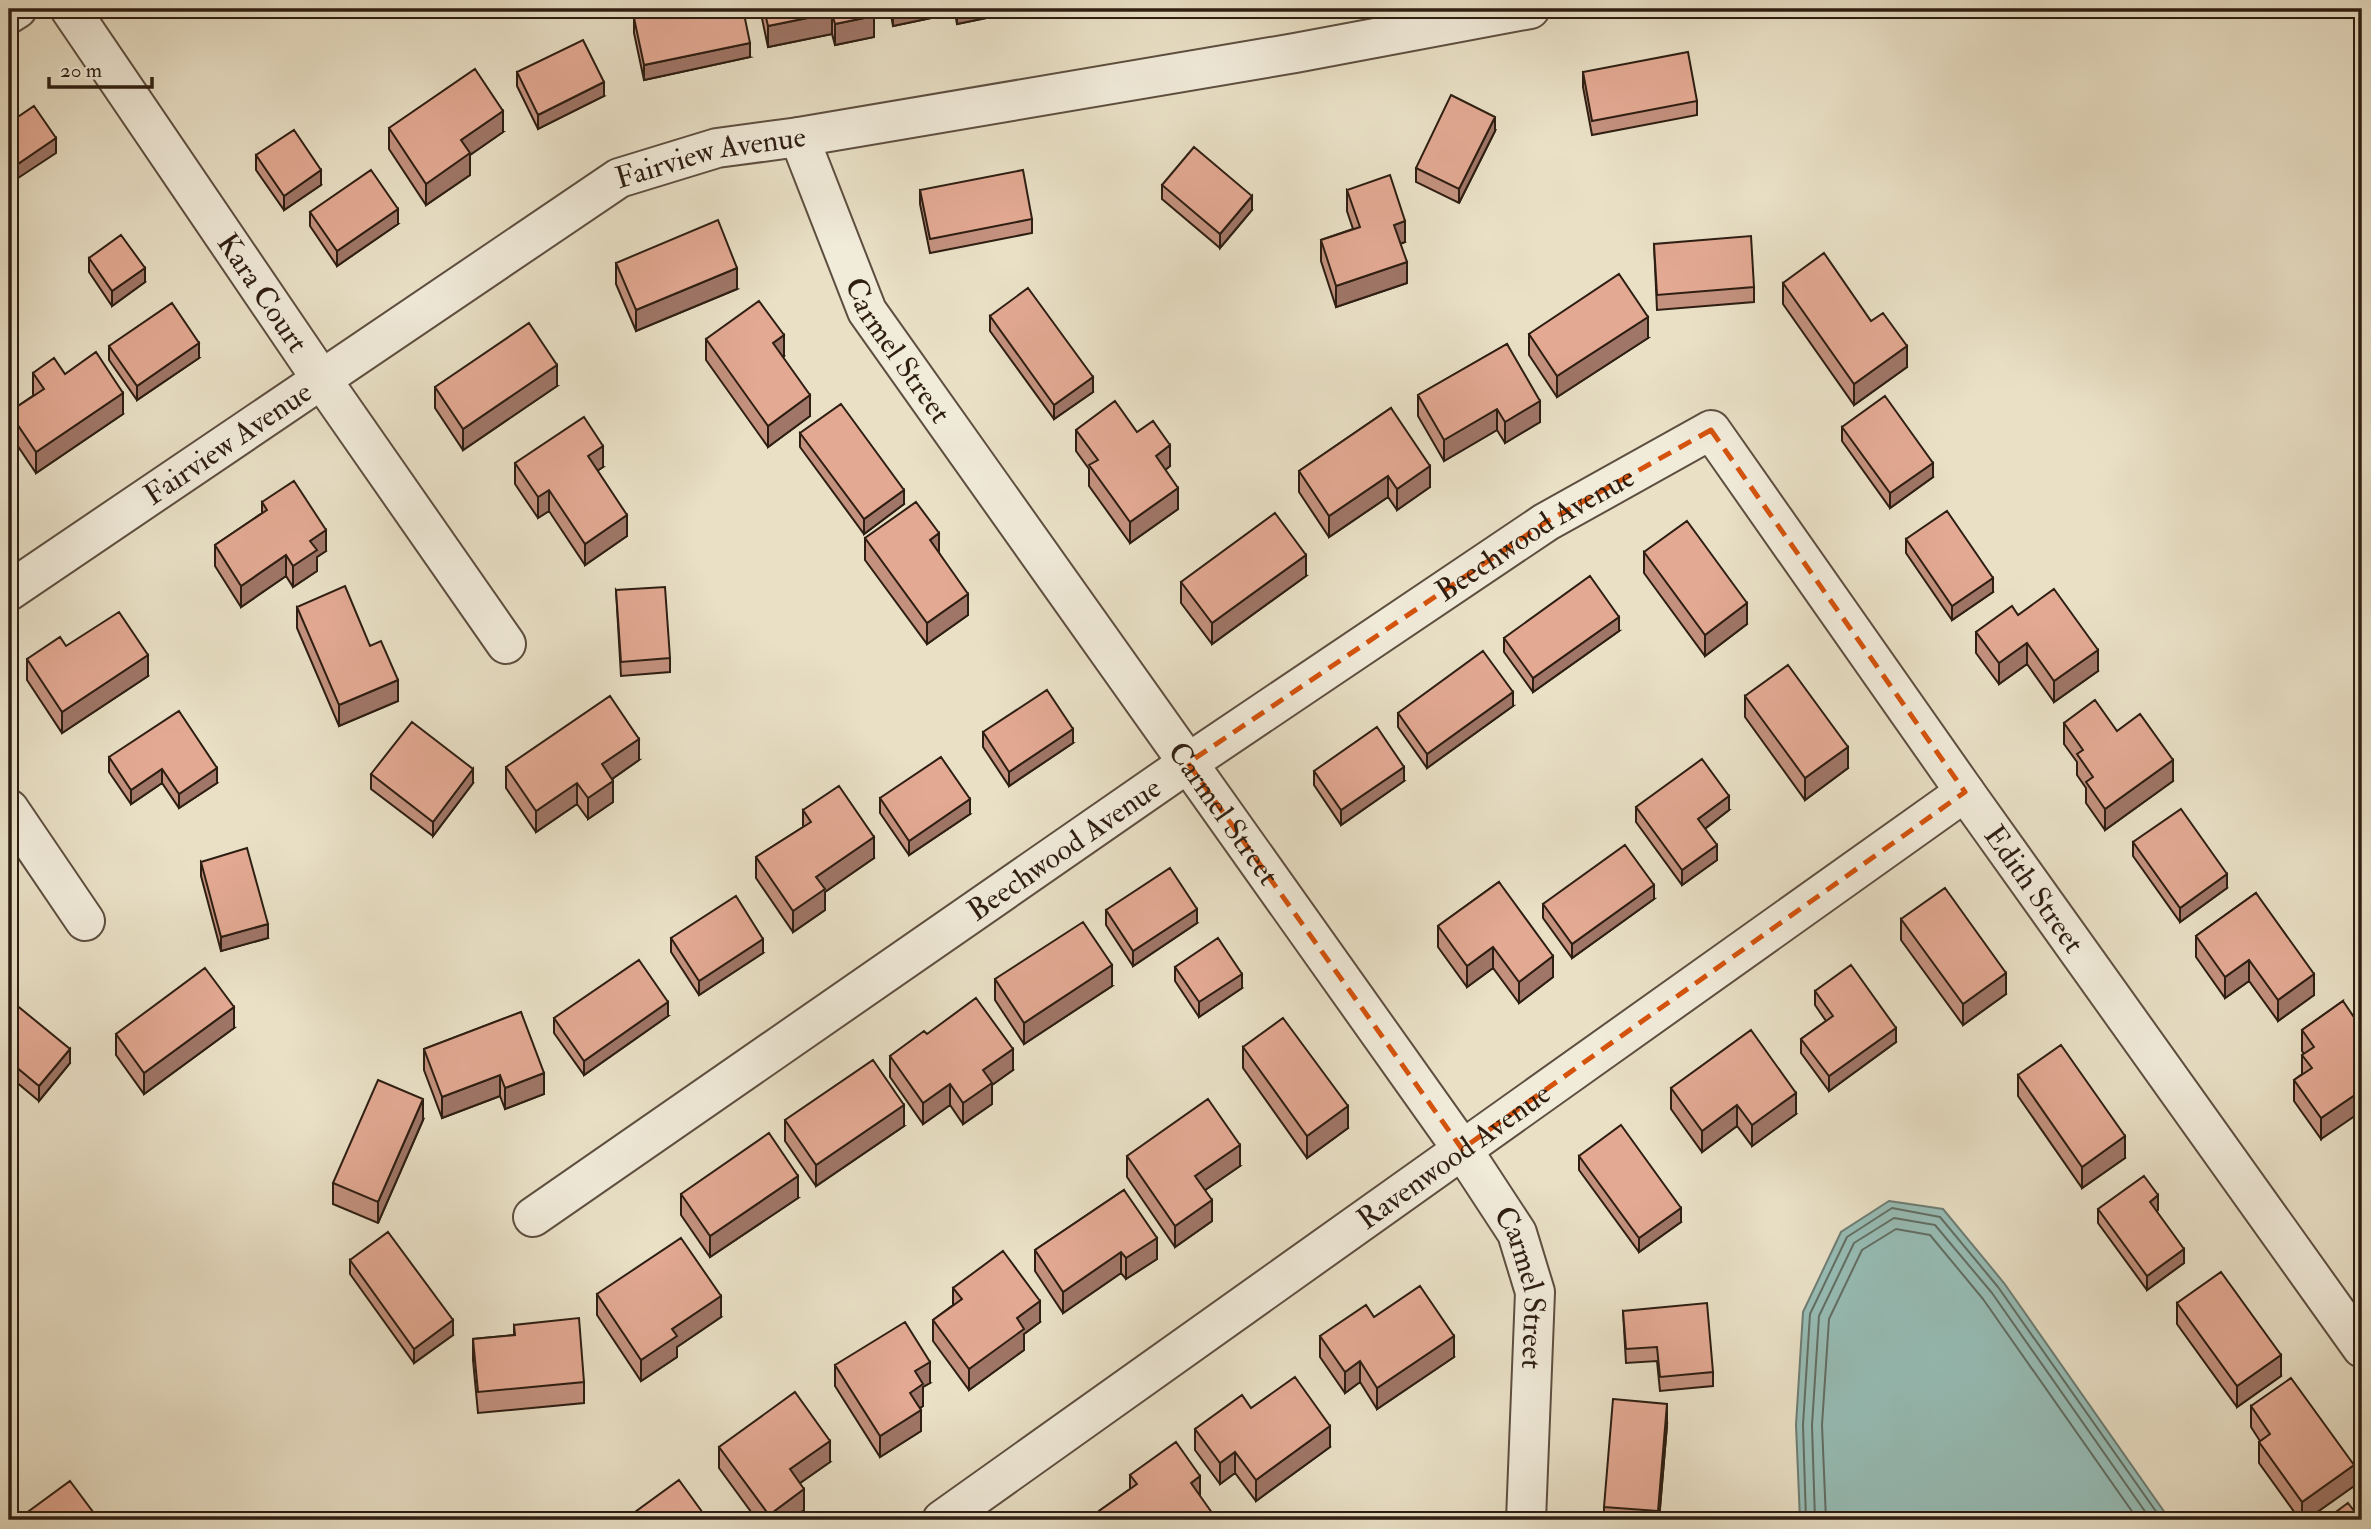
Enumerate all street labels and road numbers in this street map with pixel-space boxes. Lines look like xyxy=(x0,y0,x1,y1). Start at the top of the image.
street label: Fairview Avenue xyxy=(611,118,809,197)
street label: Kara Court xyxy=(209,226,316,360)
street label: Carmel Street xyxy=(837,272,959,430)
street label: Fairview Avenue xyxy=(137,373,319,513)
street label: Beechwood Avenue xyxy=(1428,458,1641,610)
street label: Carmel Street xyxy=(1160,734,1287,893)
street label: Beechwood Avenue xyxy=(960,769,1168,929)
street label: Edith Street xyxy=(1976,818,2093,960)
street label: Ravenwood Avenue xyxy=(1350,1074,1558,1237)
street label: Carmel Street xyxy=(1486,1199,1554,1370)

